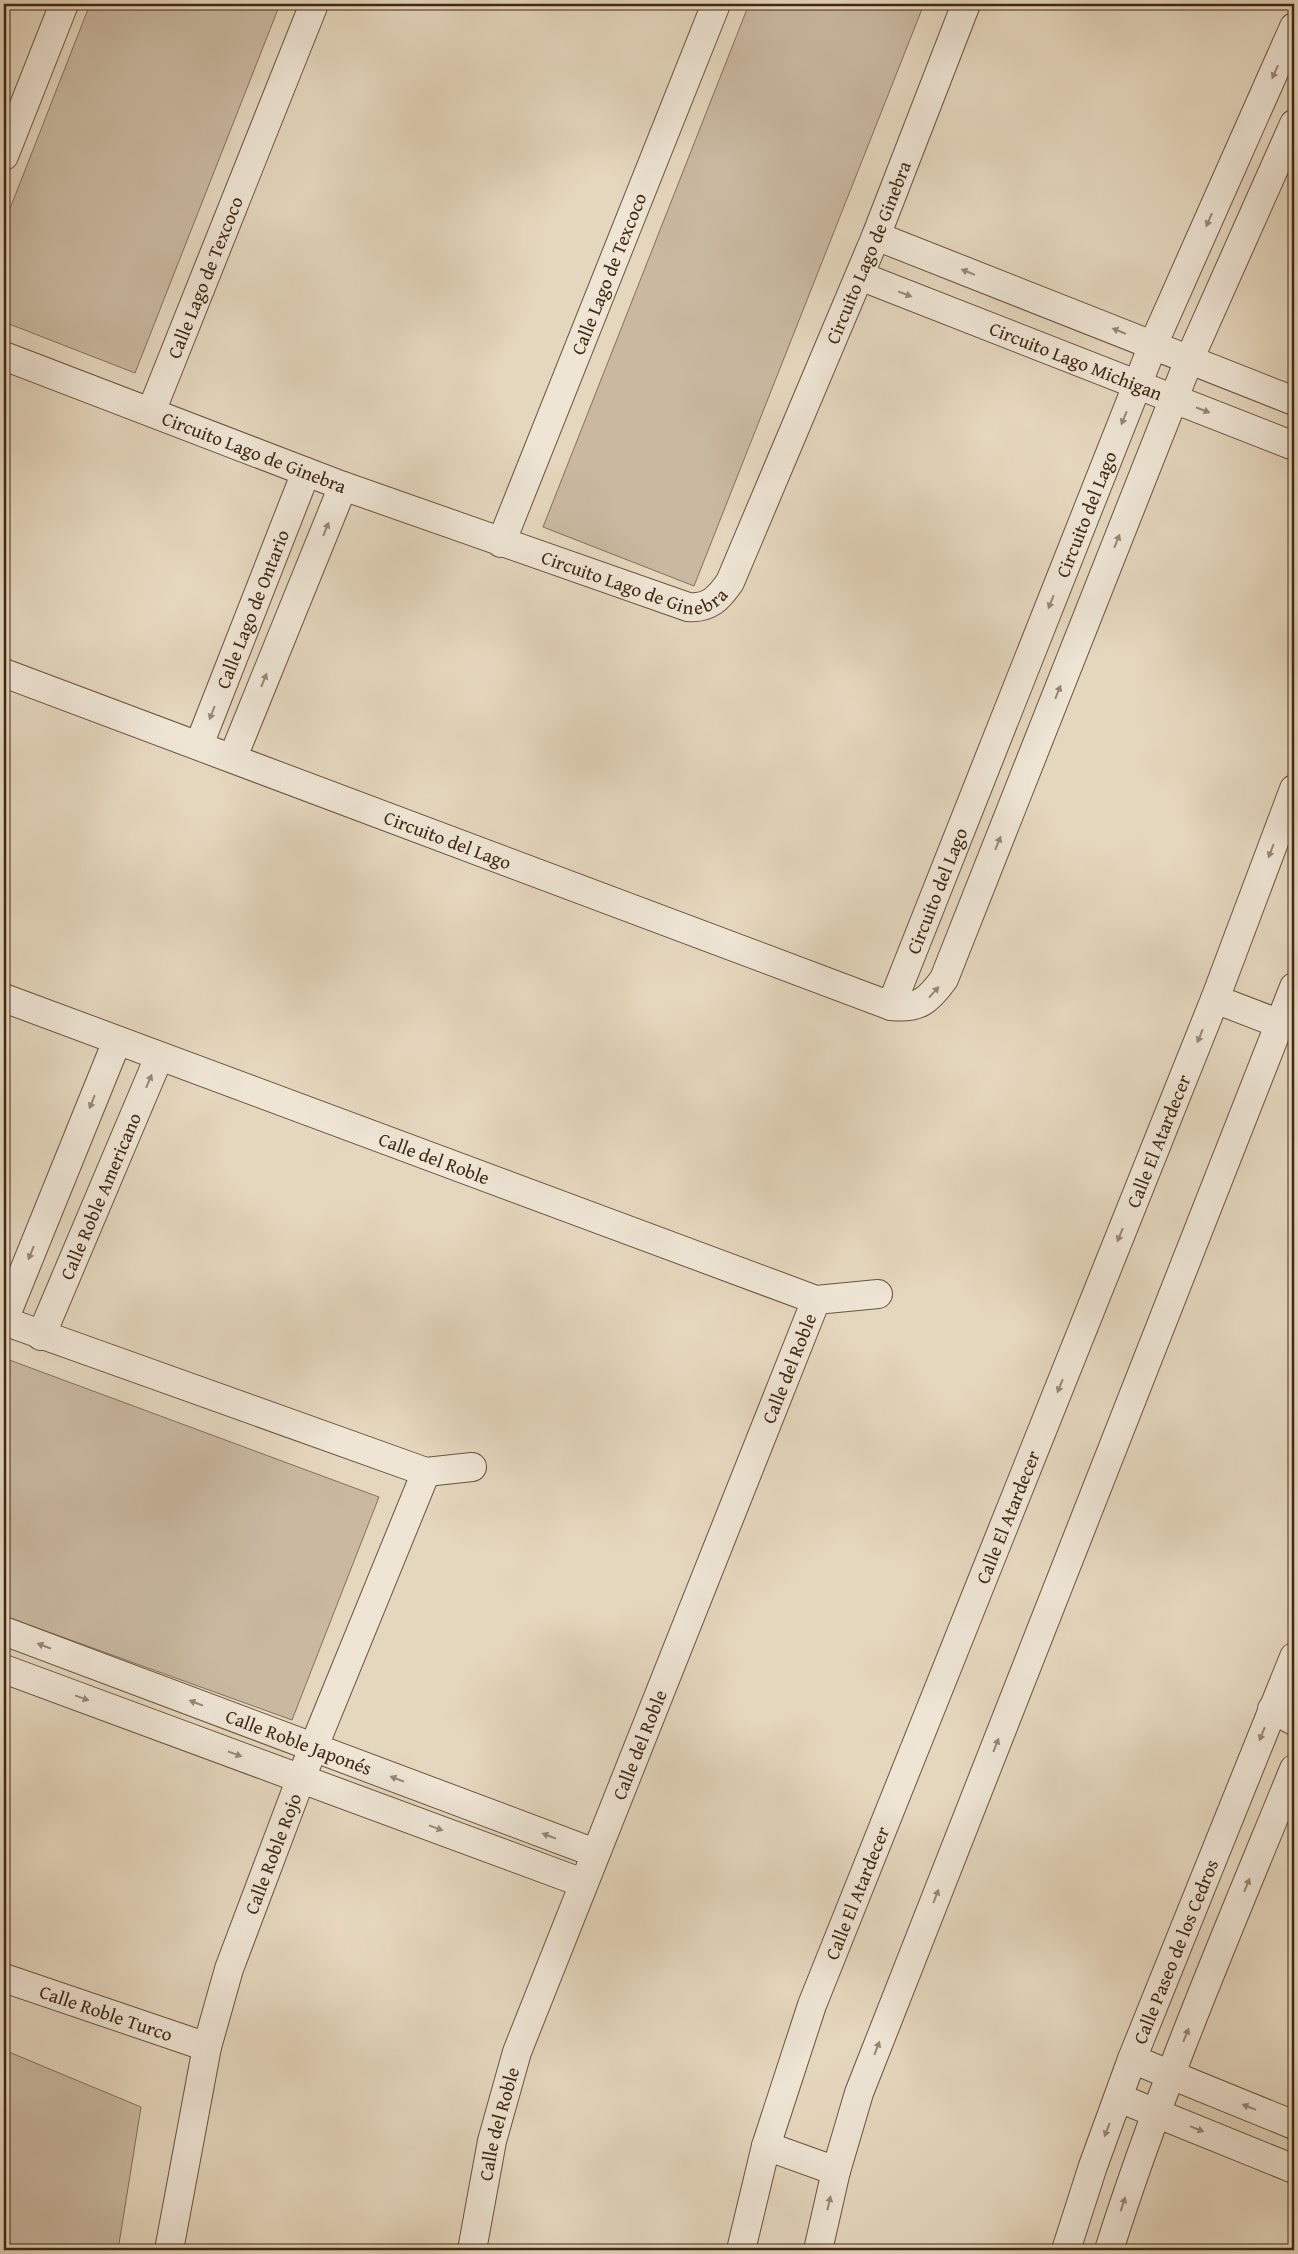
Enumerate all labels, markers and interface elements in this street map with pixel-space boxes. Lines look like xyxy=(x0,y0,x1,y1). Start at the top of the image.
one-way arrow xyxy=(1270,65,1278,79)
street label: Circuito Lago de Ginebra xyxy=(818,157,918,348)
street label: Calle Lago de Texcoco xyxy=(563,188,653,359)
street label: Calle Lago de Texcoco xyxy=(160,192,250,363)
one-way arrow xyxy=(1204,213,1212,227)
one-way arrow xyxy=(960,268,975,276)
one-way arrow xyxy=(898,290,913,298)
street label: Circuito Lago Michigan xyxy=(985,314,1167,407)
one-way arrow xyxy=(1112,327,1126,335)
street label: Circuito Lago de Ginebra xyxy=(158,404,350,500)
one-way arrow xyxy=(1196,406,1211,414)
one-way arrow xyxy=(1120,411,1128,426)
street label: Circuito del Lago xyxy=(1048,447,1124,582)
one-way arrow xyxy=(322,522,330,537)
street label: Calle Lago de Ontario xyxy=(208,525,296,693)
one-way arrow xyxy=(1113,533,1121,548)
street label: Circuito Lago de Ginebra xyxy=(538,543,734,621)
one-way arrow xyxy=(1047,594,1055,609)
one-way arrow xyxy=(261,673,269,687)
one-way arrow xyxy=(1054,685,1062,699)
one-way arrow xyxy=(207,706,215,720)
street label: Circuito del Lago xyxy=(380,803,515,876)
street label: Circuito del Lago xyxy=(899,823,974,958)
one-way arrow xyxy=(994,835,1002,850)
one-way arrow xyxy=(1267,844,1274,859)
one-way arrow xyxy=(928,986,940,998)
one-way arrow xyxy=(1196,1029,1204,1044)
street label: Calle El Atardecer xyxy=(1119,1070,1197,1212)
one-way arrow xyxy=(145,1074,153,1088)
one-way arrow xyxy=(88,1095,96,1110)
street label: Calle Roble Americano xyxy=(52,1108,148,1284)
street label: Calle del Roble xyxy=(375,1125,494,1191)
one-way arrow xyxy=(1116,1228,1124,1243)
one-way arrow xyxy=(26,1246,34,1260)
street label: Calle del Roble xyxy=(754,1309,823,1428)
one-way arrow xyxy=(1055,1379,1063,1393)
street label: Calle El Atardecer xyxy=(968,1446,1047,1588)
one-way arrow xyxy=(36,1642,51,1649)
street label: Calle del Roble xyxy=(605,1685,674,1804)
one-way arrow xyxy=(75,1694,90,1702)
one-way arrow xyxy=(188,1699,203,1706)
street label: Calle Roble Japonés xyxy=(222,1702,376,1782)
one-way arrow xyxy=(1257,1727,1265,1741)
one-way arrow xyxy=(992,1737,1000,1752)
one-way arrow xyxy=(228,1750,243,1758)
one-way arrow xyxy=(390,1774,404,1782)
street label: Calle Roble Rojo xyxy=(237,1789,308,1918)
street label: Calle El Atardecer xyxy=(818,1822,896,1964)
one-way arrow xyxy=(429,1825,444,1832)
one-way arrow xyxy=(542,1831,556,1839)
street label: Calle Paseo de los Cedros xyxy=(1126,1855,1225,2048)
one-way arrow xyxy=(1244,1877,1251,1892)
one-way arrow xyxy=(933,1889,940,1904)
street label: Calle Roble Turco xyxy=(36,1977,176,2048)
one-way arrow xyxy=(1182,2028,1190,2042)
one-way arrow xyxy=(873,2040,881,2055)
street label: Calle del Roble xyxy=(471,2064,526,2183)
one-way arrow xyxy=(1242,2102,1256,2110)
one-way arrow xyxy=(1103,2123,1111,2138)
one-way arrow xyxy=(1190,2126,1204,2134)
one-way arrow xyxy=(825,2195,833,2210)
one-way arrow xyxy=(1120,2196,1128,2211)

